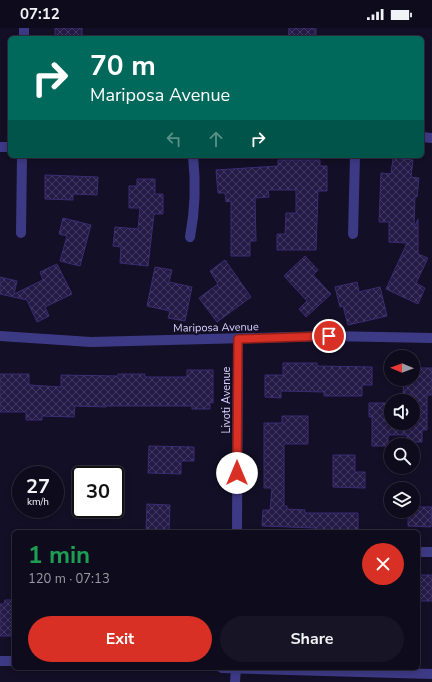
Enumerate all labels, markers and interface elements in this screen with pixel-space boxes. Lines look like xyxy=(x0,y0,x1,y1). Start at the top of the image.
text: 07:12 xyxy=(20,4,60,24)
text: 70 m xyxy=(90,47,156,85)
icon: right xyxy=(24,52,76,104)
text: Mariposa Avenue xyxy=(90,83,230,107)
icon: left xyxy=(163,128,185,150)
icon: ahead xyxy=(205,128,227,150)
icon: right xyxy=(247,128,269,150)
street label: Mariposa Avenue xyxy=(173,319,259,336)
pin xyxy=(312,319,346,353)
icon: arrive xyxy=(318,325,340,347)
north arrow xyxy=(384,350,420,386)
map controls xyxy=(384,350,420,518)
street label: Livoti Avenue xyxy=(219,366,234,433)
button: sound xyxy=(384,394,420,430)
button: search xyxy=(384,438,420,474)
position arrow xyxy=(216,452,258,494)
speed limit sign: 30 xyxy=(72,466,124,518)
text: 27 xyxy=(26,473,50,500)
button: layers xyxy=(384,482,420,518)
text: km/h xyxy=(27,495,49,509)
text: 1 min xyxy=(28,539,90,571)
button: close xyxy=(362,543,404,585)
text: 120 m · 07:13 xyxy=(28,570,110,588)
button: Exit xyxy=(28,616,212,662)
button: Share xyxy=(220,616,404,662)

